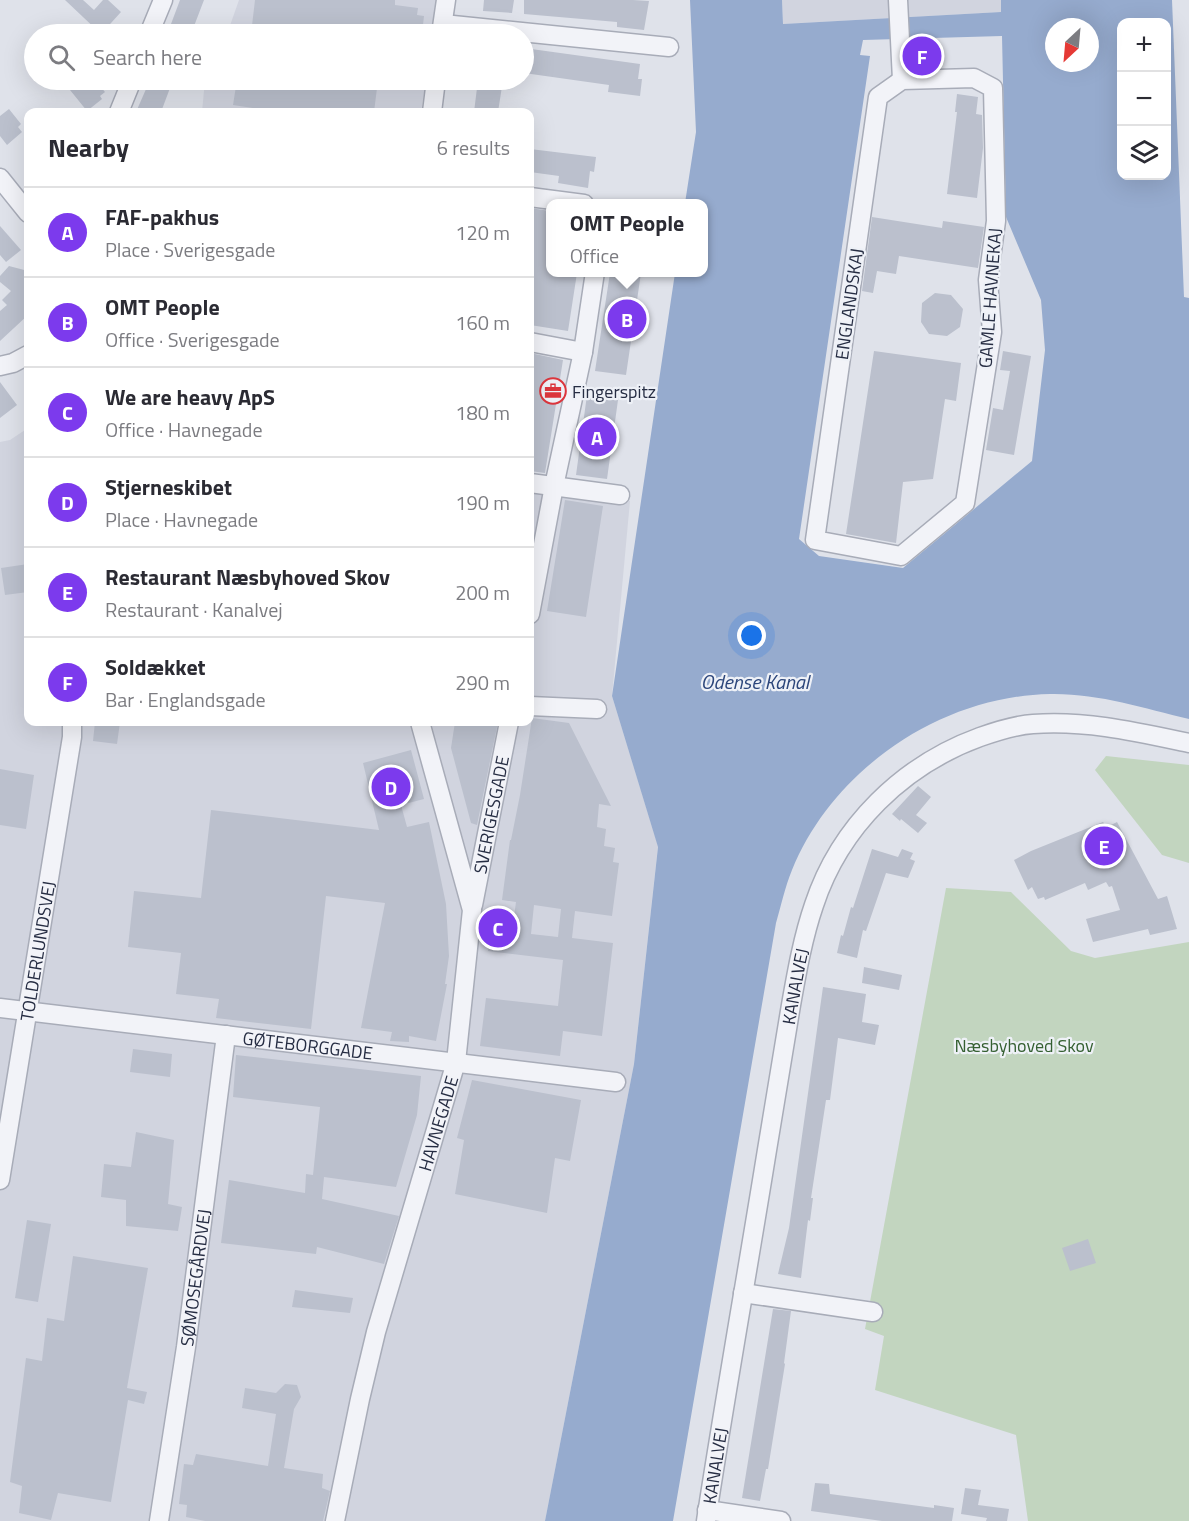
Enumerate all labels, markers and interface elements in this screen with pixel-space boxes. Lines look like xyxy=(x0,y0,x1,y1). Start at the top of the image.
north arrow xyxy=(1045,18,1099,72)
map controls xyxy=(1117,18,1171,180)
button: + xyxy=(1117,18,1171,72)
search box xyxy=(24,24,534,90)
pin: F xyxy=(902,34,942,78)
text: Search here xyxy=(93,40,202,74)
icon: search xyxy=(45,41,78,74)
button: − xyxy=(1117,72,1171,126)
button: layers xyxy=(1117,126,1171,180)
text: Nearby xyxy=(48,128,129,167)
text: 6 results xyxy=(437,132,510,163)
popup xyxy=(546,199,708,277)
text: FAF-pakhus xyxy=(105,200,219,234)
text: OMT People xyxy=(570,206,684,240)
text: A xyxy=(61,217,74,248)
text: 120 m xyxy=(455,217,510,248)
street label: GAMLE HAVNEKAJ xyxy=(972,227,1008,369)
text: Place · Sverigesgade xyxy=(105,234,275,265)
text: Office xyxy=(570,240,619,271)
street label: ENGLANDSKAJ xyxy=(828,247,870,361)
text: OMT People xyxy=(105,290,220,324)
pin: B xyxy=(608,296,646,342)
text: B xyxy=(61,307,74,338)
text: 160 m xyxy=(455,307,510,338)
text: Office · Sverigesgade xyxy=(105,324,280,355)
office icon: Fingerspitz xyxy=(538,376,568,406)
place label: Fingerspitz xyxy=(572,378,656,405)
text: We are heavy ApS xyxy=(105,380,275,414)
text: C xyxy=(62,397,73,428)
text: 180 m xyxy=(455,397,510,428)
text: Office · Havnegade xyxy=(105,414,263,445)
pin: A xyxy=(578,414,616,460)
text: Stjerneskibet xyxy=(105,470,232,504)
text: D xyxy=(61,487,74,518)
text: 190 m xyxy=(455,487,510,518)
text: Place · Havnegade xyxy=(105,504,258,535)
text: Restaurant Næsbyhoved Skov xyxy=(105,560,390,594)
text: E xyxy=(62,577,73,608)
text: 200 m xyxy=(455,577,510,608)
text: Restaurant · Kanalvej xyxy=(105,594,283,625)
your location xyxy=(737,621,766,650)
text: Soldækket xyxy=(105,650,206,684)
water label: Odense Kanal xyxy=(701,666,812,697)
text: F xyxy=(62,667,73,698)
text: 290 m xyxy=(455,667,510,698)
text: Bar · Englandsgade xyxy=(105,684,266,715)
street label: SVERIGESGADE xyxy=(466,753,516,876)
pin: D xyxy=(372,764,410,810)
pin: E xyxy=(1084,824,1124,868)
street label: TOLDERLUNDSVEJ xyxy=(13,879,62,1023)
pin: C xyxy=(478,906,518,950)
street label: KANALVEJ xyxy=(775,946,815,1027)
street label: GØTEBORGGADE xyxy=(241,1024,374,1066)
park label: Næsbyhoved Skov xyxy=(954,1032,1094,1059)
street label: HAVNEGADE xyxy=(411,1072,465,1174)
street label: SØMOSEGÅRDVEJ xyxy=(173,1207,217,1348)
street label: KANALVEJ xyxy=(695,1425,734,1506)

